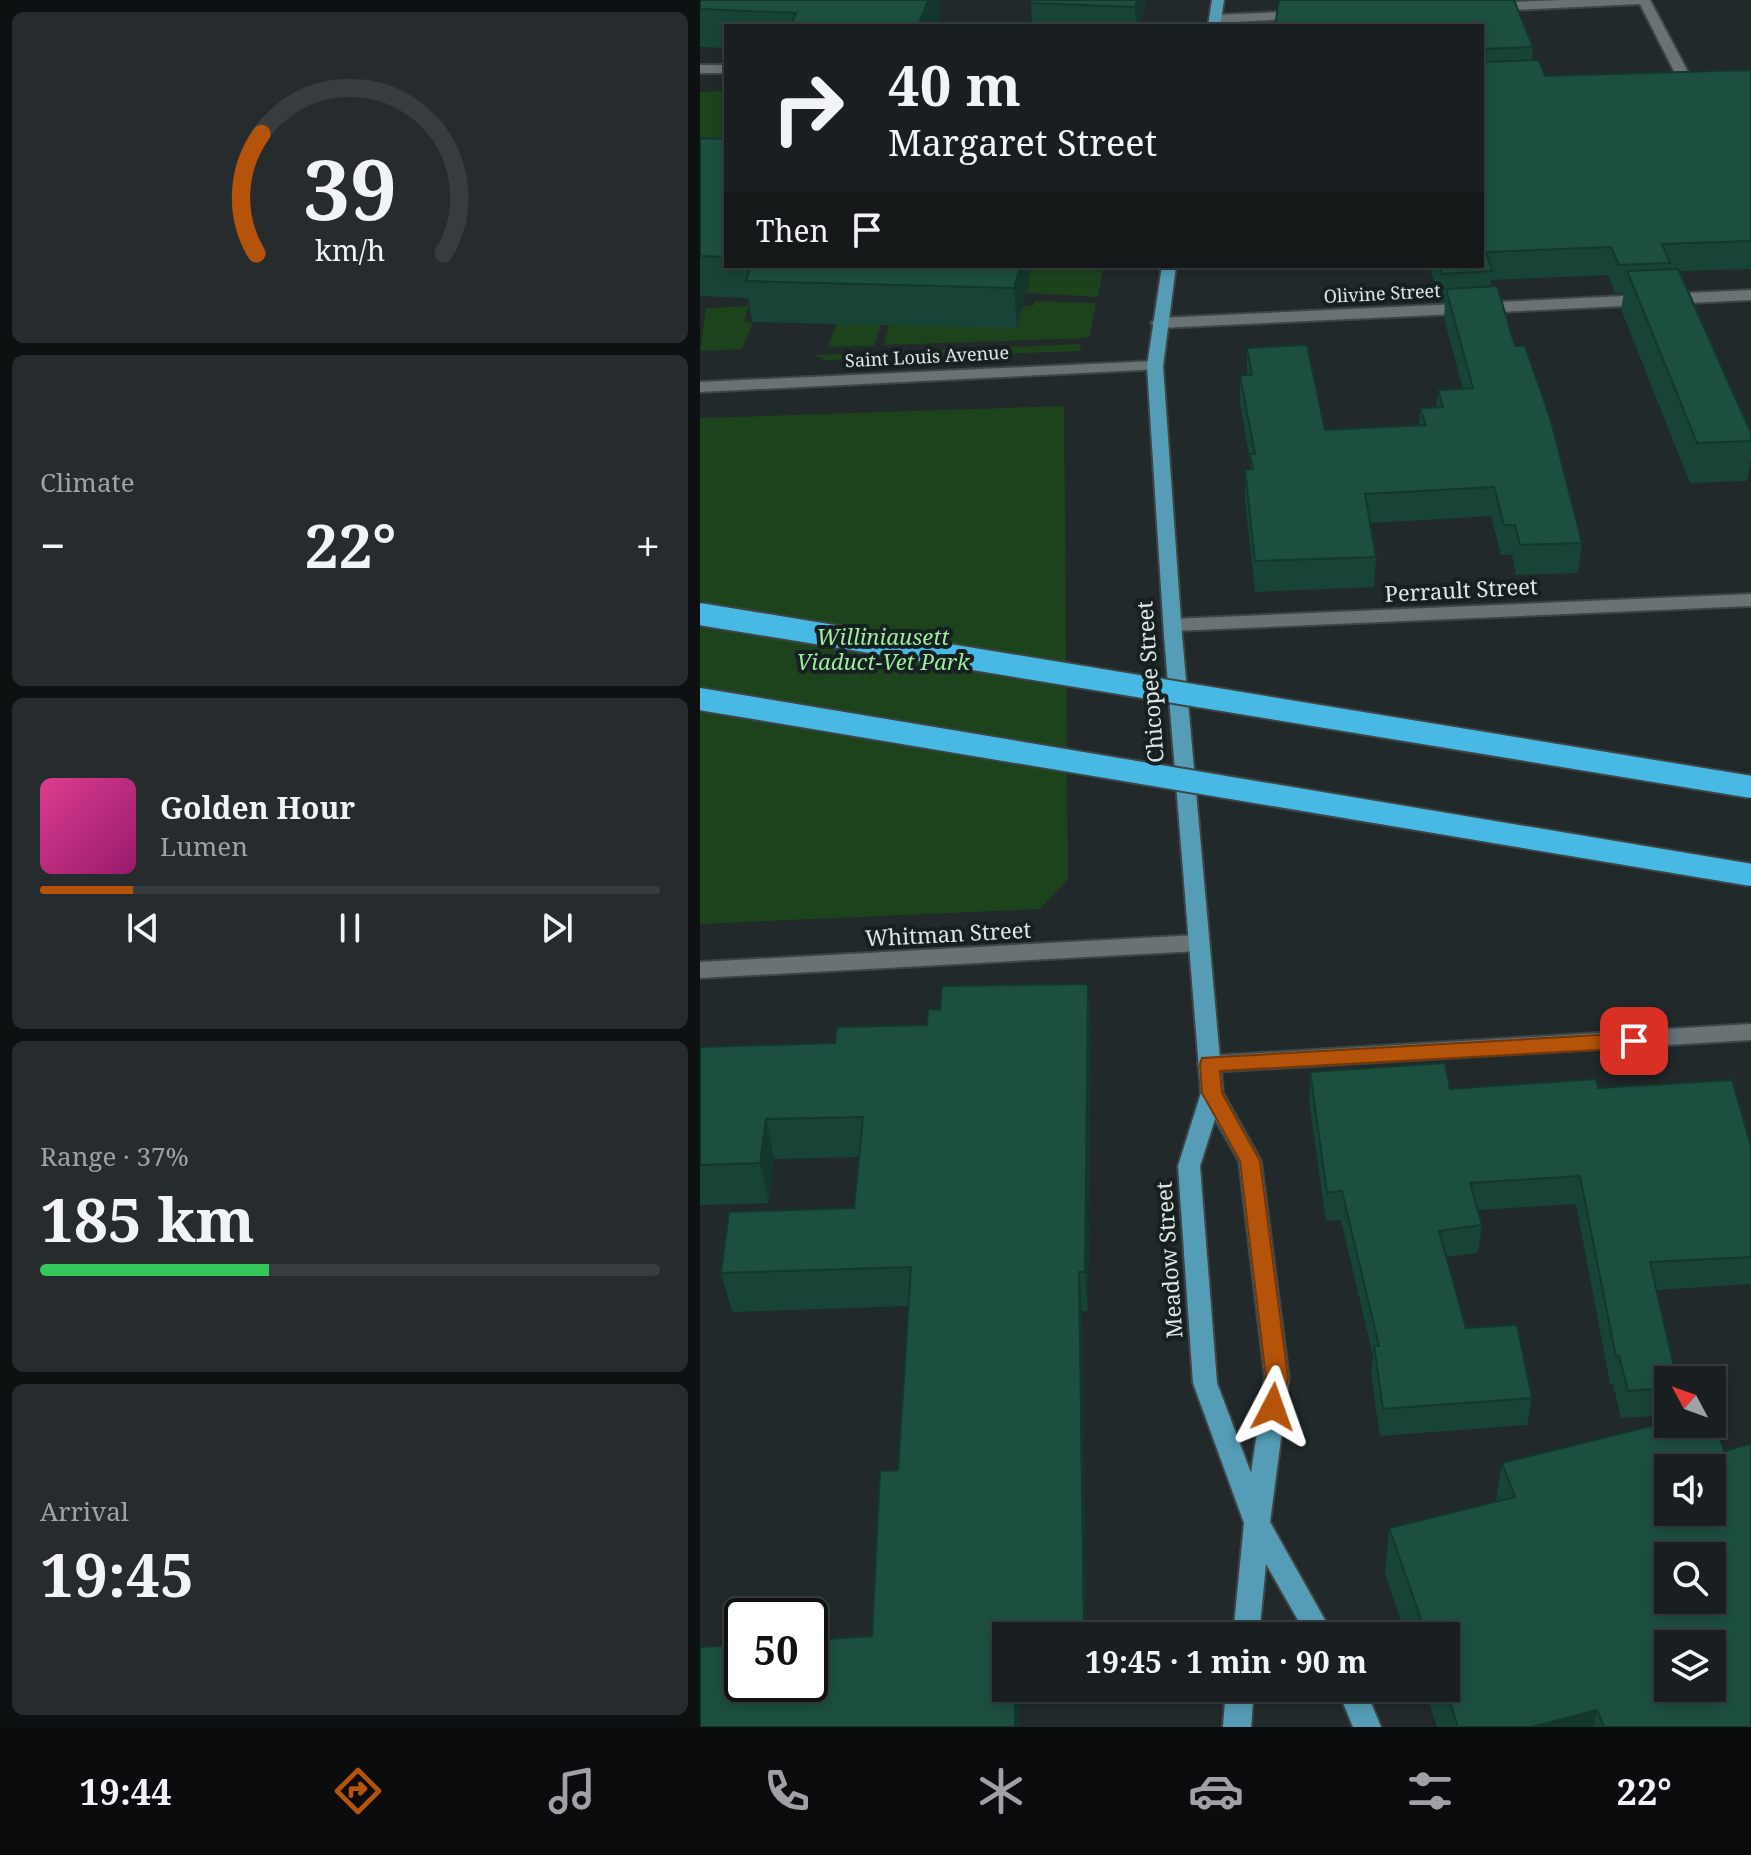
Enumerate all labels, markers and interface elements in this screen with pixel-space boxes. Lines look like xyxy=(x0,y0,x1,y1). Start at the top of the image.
text: 40 m xyxy=(888,46,1021,122)
icon: right xyxy=(756,56,860,160)
text: Margaret Street xyxy=(888,118,1157,167)
text: 39 xyxy=(303,130,397,243)
icon: arrive xyxy=(845,208,889,252)
text: Then xyxy=(756,210,829,251)
text: km/h xyxy=(315,230,385,269)
street label: Olivine Street xyxy=(1323,278,1441,308)
street label: Saint Louis Avenue xyxy=(844,340,1010,372)
text: Climate xyxy=(40,464,135,500)
text: 22° xyxy=(305,504,396,586)
text: − xyxy=(40,515,65,575)
text: + xyxy=(635,515,660,575)
street label: Perrault Street xyxy=(1384,570,1539,608)
street label: Chicopee Street xyxy=(1128,600,1170,764)
park label: Williniausett Viaduct-Vet Park xyxy=(796,621,971,676)
text: Golden Hour xyxy=(160,787,355,828)
text: Lumen xyxy=(160,828,248,864)
icon: previous xyxy=(121,906,165,950)
icon: pause xyxy=(328,906,372,950)
icon: next xyxy=(535,906,579,950)
street label: Whitman Street xyxy=(864,914,1032,952)
pin xyxy=(1600,1007,1668,1075)
icon: arrive xyxy=(1612,1019,1656,1063)
text: Range · 37% xyxy=(40,1138,189,1174)
text: 185 km xyxy=(40,1178,255,1260)
street label: Meadow Street xyxy=(1148,1180,1188,1339)
position arrow xyxy=(1231,1365,1315,1449)
north arrow xyxy=(1654,1366,1726,1438)
map controls xyxy=(1654,1366,1726,1702)
button: sound xyxy=(1654,1454,1726,1526)
text: Arrival xyxy=(40,1493,129,1529)
text: 19:45 xyxy=(40,1533,194,1615)
button: search xyxy=(1654,1542,1726,1614)
speed limit sign: 50 xyxy=(724,1598,828,1702)
button: layers xyxy=(1654,1630,1726,1702)
text: 19:45 · 1 min · 90 m xyxy=(1085,1641,1367,1682)
icon: directions xyxy=(330,1763,386,1819)
icon: music xyxy=(544,1763,600,1819)
icon: phone xyxy=(759,1763,815,1819)
icon: climate xyxy=(973,1763,1029,1819)
icon: car xyxy=(1188,1763,1244,1819)
icon: filters xyxy=(1402,1763,1458,1819)
text: 19:44 xyxy=(79,1767,172,1816)
text: 22° xyxy=(1617,1767,1672,1816)

